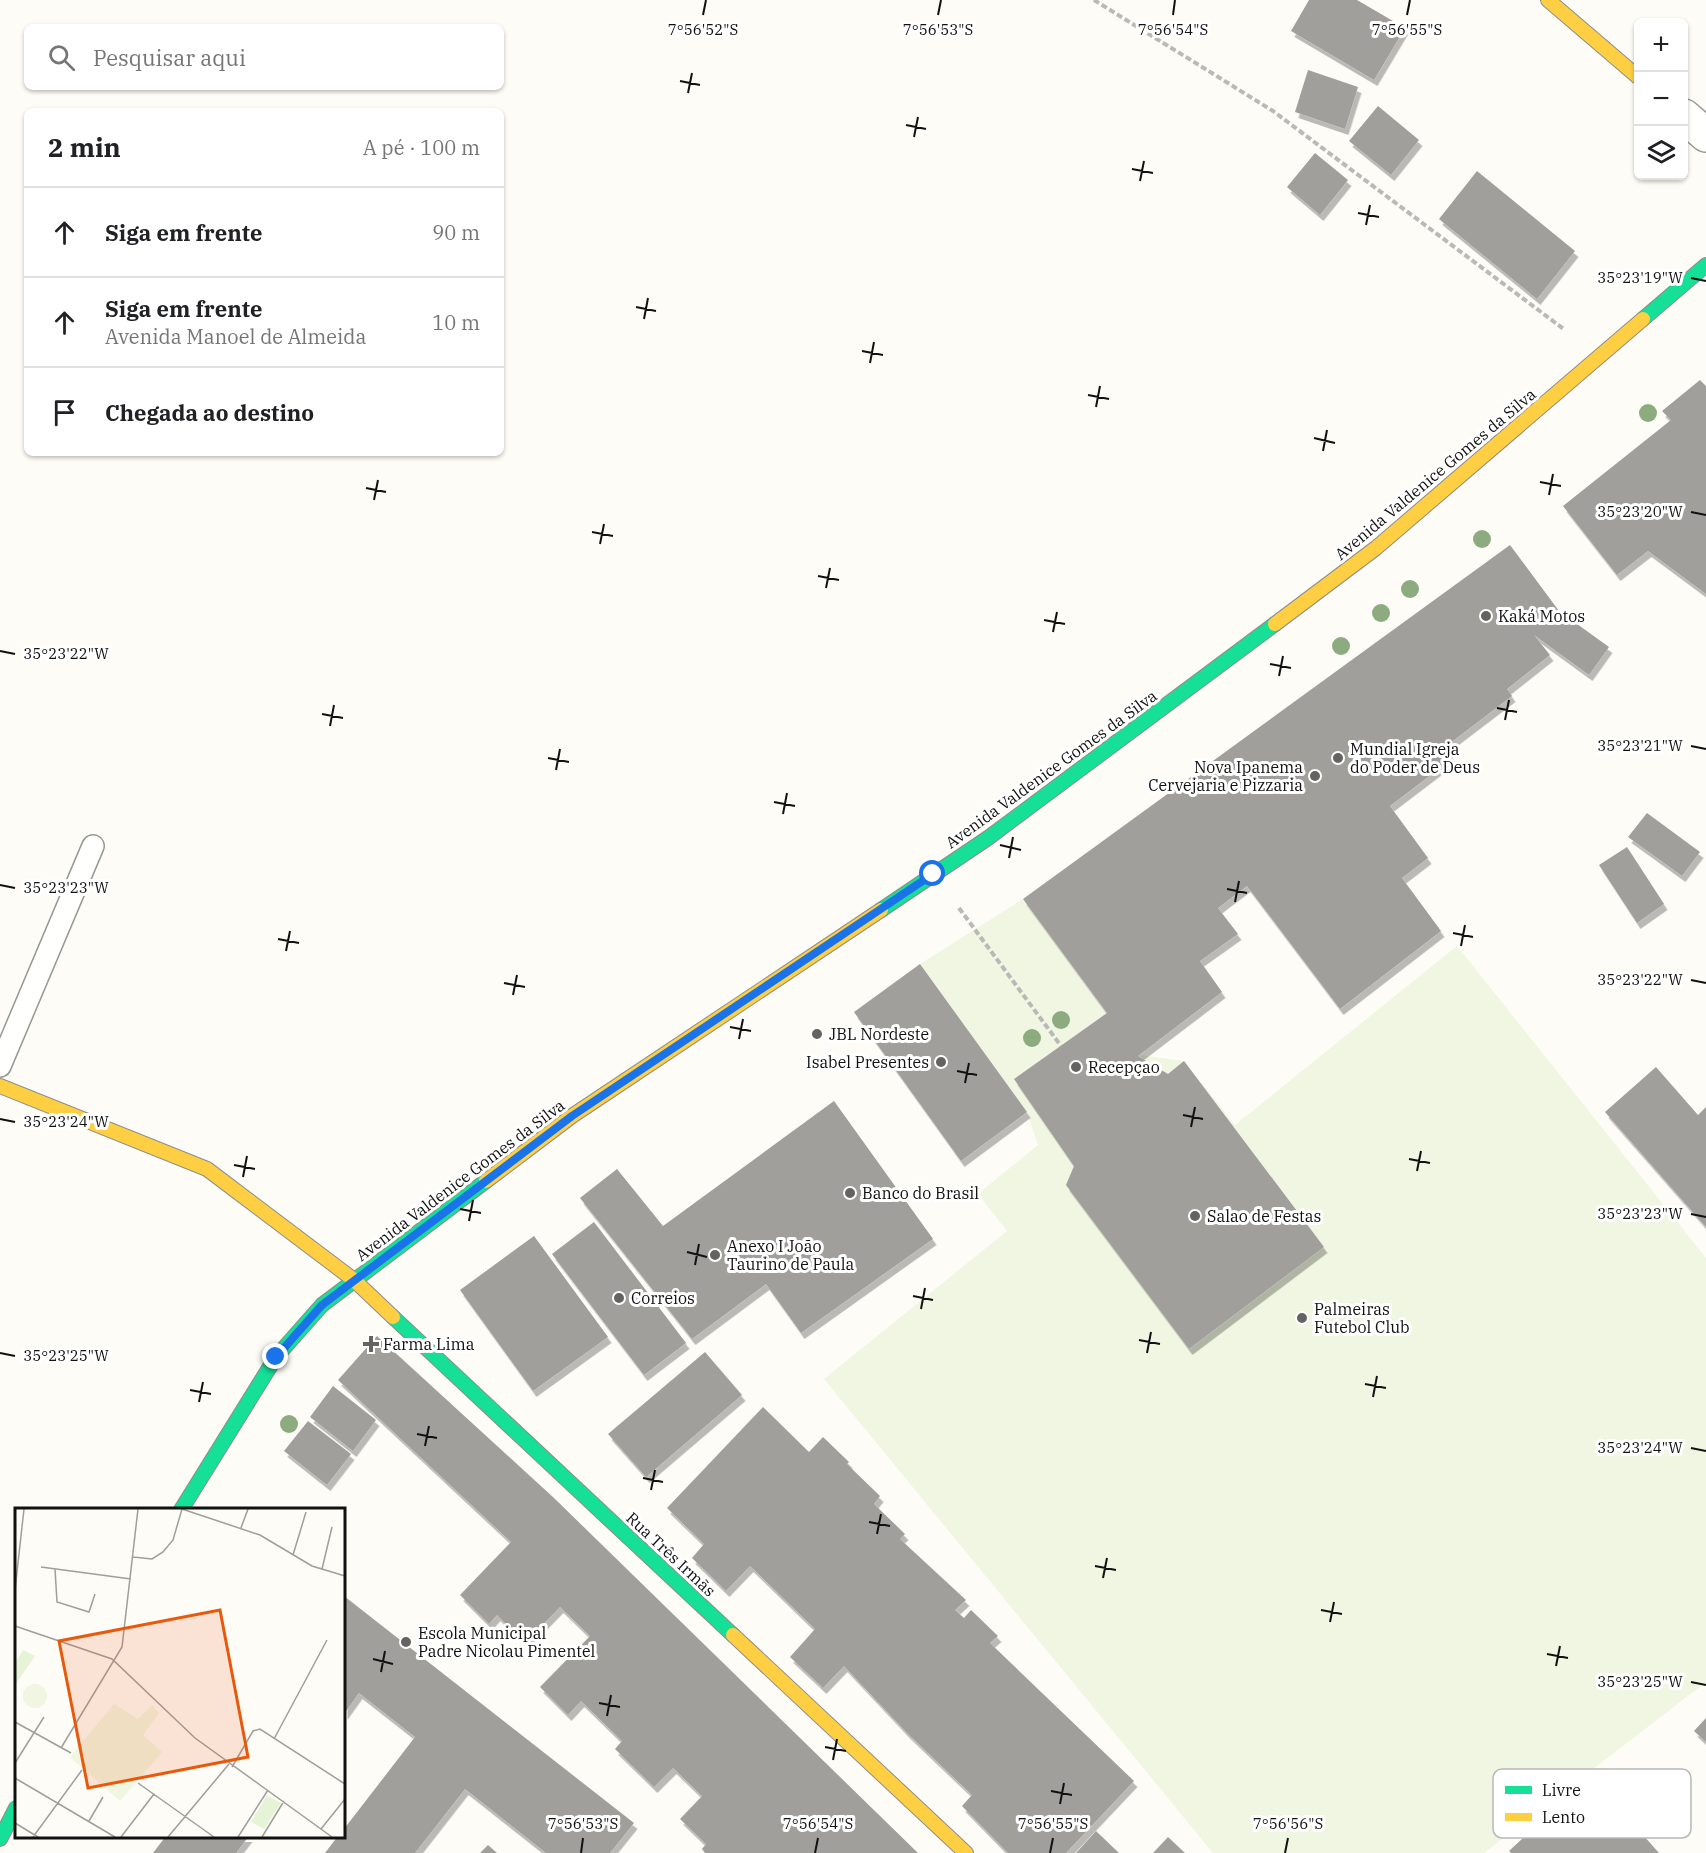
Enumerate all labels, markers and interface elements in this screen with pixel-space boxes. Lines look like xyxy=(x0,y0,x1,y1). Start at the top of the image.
map controls xyxy=(1634,18,1688,180)
button: + xyxy=(1634,18,1688,72)
text: 7°56'52"S xyxy=(668,20,738,39)
text: 7°56'53"S xyxy=(903,20,973,39)
text: 7°56'54"S xyxy=(1138,20,1208,39)
text: 7°56'55"S xyxy=(1372,20,1442,39)
search box xyxy=(24,24,504,90)
icon: search xyxy=(45,41,78,74)
text: Pesquisar aqui xyxy=(93,43,246,72)
button: − xyxy=(1634,72,1688,126)
button: layers xyxy=(1634,126,1688,180)
text: 2 min xyxy=(48,130,121,164)
text: A pé · 100 m xyxy=(363,134,480,161)
icon: ahead xyxy=(48,216,81,249)
text: Siga em frente xyxy=(105,218,262,247)
text: 90 m xyxy=(432,219,480,246)
text: 35°23'19"W xyxy=(1597,268,1683,287)
text: Siga em frente xyxy=(105,294,262,323)
icon: ahead xyxy=(48,306,81,339)
text: 10 m xyxy=(432,309,480,336)
text: Avenida Manoel de Almeida xyxy=(105,323,366,350)
street label: Avenida Valdenice Gomes da Silva xyxy=(1330,384,1540,564)
icon: arrive xyxy=(48,396,81,429)
text: Chegada ao destino xyxy=(105,398,314,427)
text: 35°23'20"W xyxy=(1597,502,1683,521)
place label: Kaká Motos xyxy=(1498,606,1585,626)
marker: Kaká Motos xyxy=(1479,609,1493,623)
text: 35°23'22"W xyxy=(23,644,109,663)
street label: Avenida Valdenice Gomes da Silva xyxy=(941,685,1161,852)
text: 35°23'21"W xyxy=(1597,736,1683,755)
place label: Mundial Igreja do Poder de Deus xyxy=(1350,739,1480,777)
marker: Mundial Igreja do Poder de Deus xyxy=(1331,751,1345,765)
place label: Nova Ipanema Cervejaria e Pizzaria xyxy=(1148,757,1303,795)
marker: Nova Ipanema Cervejaria e Pizzaria xyxy=(1308,769,1322,783)
route start xyxy=(919,860,945,886)
text: 35°23'23"W xyxy=(23,878,109,897)
text: 35°23'22"W xyxy=(1597,970,1683,989)
place label: JBL Nordeste xyxy=(829,1024,929,1044)
marker: JBL Nordeste xyxy=(810,1027,824,1041)
place label: Isabel Presentes xyxy=(806,1052,929,1072)
marker: Isabel Presentes xyxy=(934,1055,948,1069)
place label: Recepçao xyxy=(1088,1057,1160,1077)
marker: Recepçao xyxy=(1069,1060,1083,1074)
street label: Avenida Valdenice Gomes da Silva xyxy=(352,1095,569,1265)
text: 35°23'24"W xyxy=(23,1112,109,1131)
place label: Banco do Brasil xyxy=(862,1183,979,1203)
marker: Banco do Brasil xyxy=(843,1186,857,1200)
text: 35°23'23"W xyxy=(1597,1204,1683,1223)
place label: Salao de Festas xyxy=(1207,1206,1321,1226)
marker: Salao de Festas xyxy=(1188,1209,1202,1223)
place label: Anexo I João Taurino de Paula xyxy=(727,1236,855,1274)
marker: Anexo I João Taurino de Paula xyxy=(708,1248,722,1262)
place label: Correios xyxy=(631,1288,695,1308)
marker: Correios xyxy=(612,1291,626,1305)
place label: Palmeiras Futebol Club xyxy=(1314,1299,1410,1337)
marker: Palmeiras Futebol Club xyxy=(1295,1311,1309,1325)
place label: Farma Lima xyxy=(383,1334,475,1354)
marker: Farma Lima xyxy=(364,1337,378,1351)
route end xyxy=(262,1343,288,1369)
text: 35°23'25"W xyxy=(23,1346,109,1365)
text: 35°23'24"W xyxy=(1597,1438,1683,1457)
inset map xyxy=(15,1508,345,1838)
street label: Rua Três Irmãs xyxy=(622,1508,720,1600)
place label: Escola Municipal Padre Nicolau Pimentel xyxy=(418,1623,596,1661)
marker: Escola Municipal Padre Nicolau Pimentel xyxy=(399,1635,413,1649)
text: 35°23'25"W xyxy=(1597,1672,1683,1691)
legend xyxy=(1493,1769,1691,1838)
text: Livre xyxy=(1542,1780,1581,1800)
text: Lento xyxy=(1542,1807,1585,1827)
text: 7°56'53"S xyxy=(548,1814,618,1833)
text: 7°56'54"S xyxy=(783,1814,853,1833)
text: 7°56'55"S xyxy=(1018,1814,1088,1833)
text: 7°56'56"S xyxy=(1253,1814,1323,1833)

